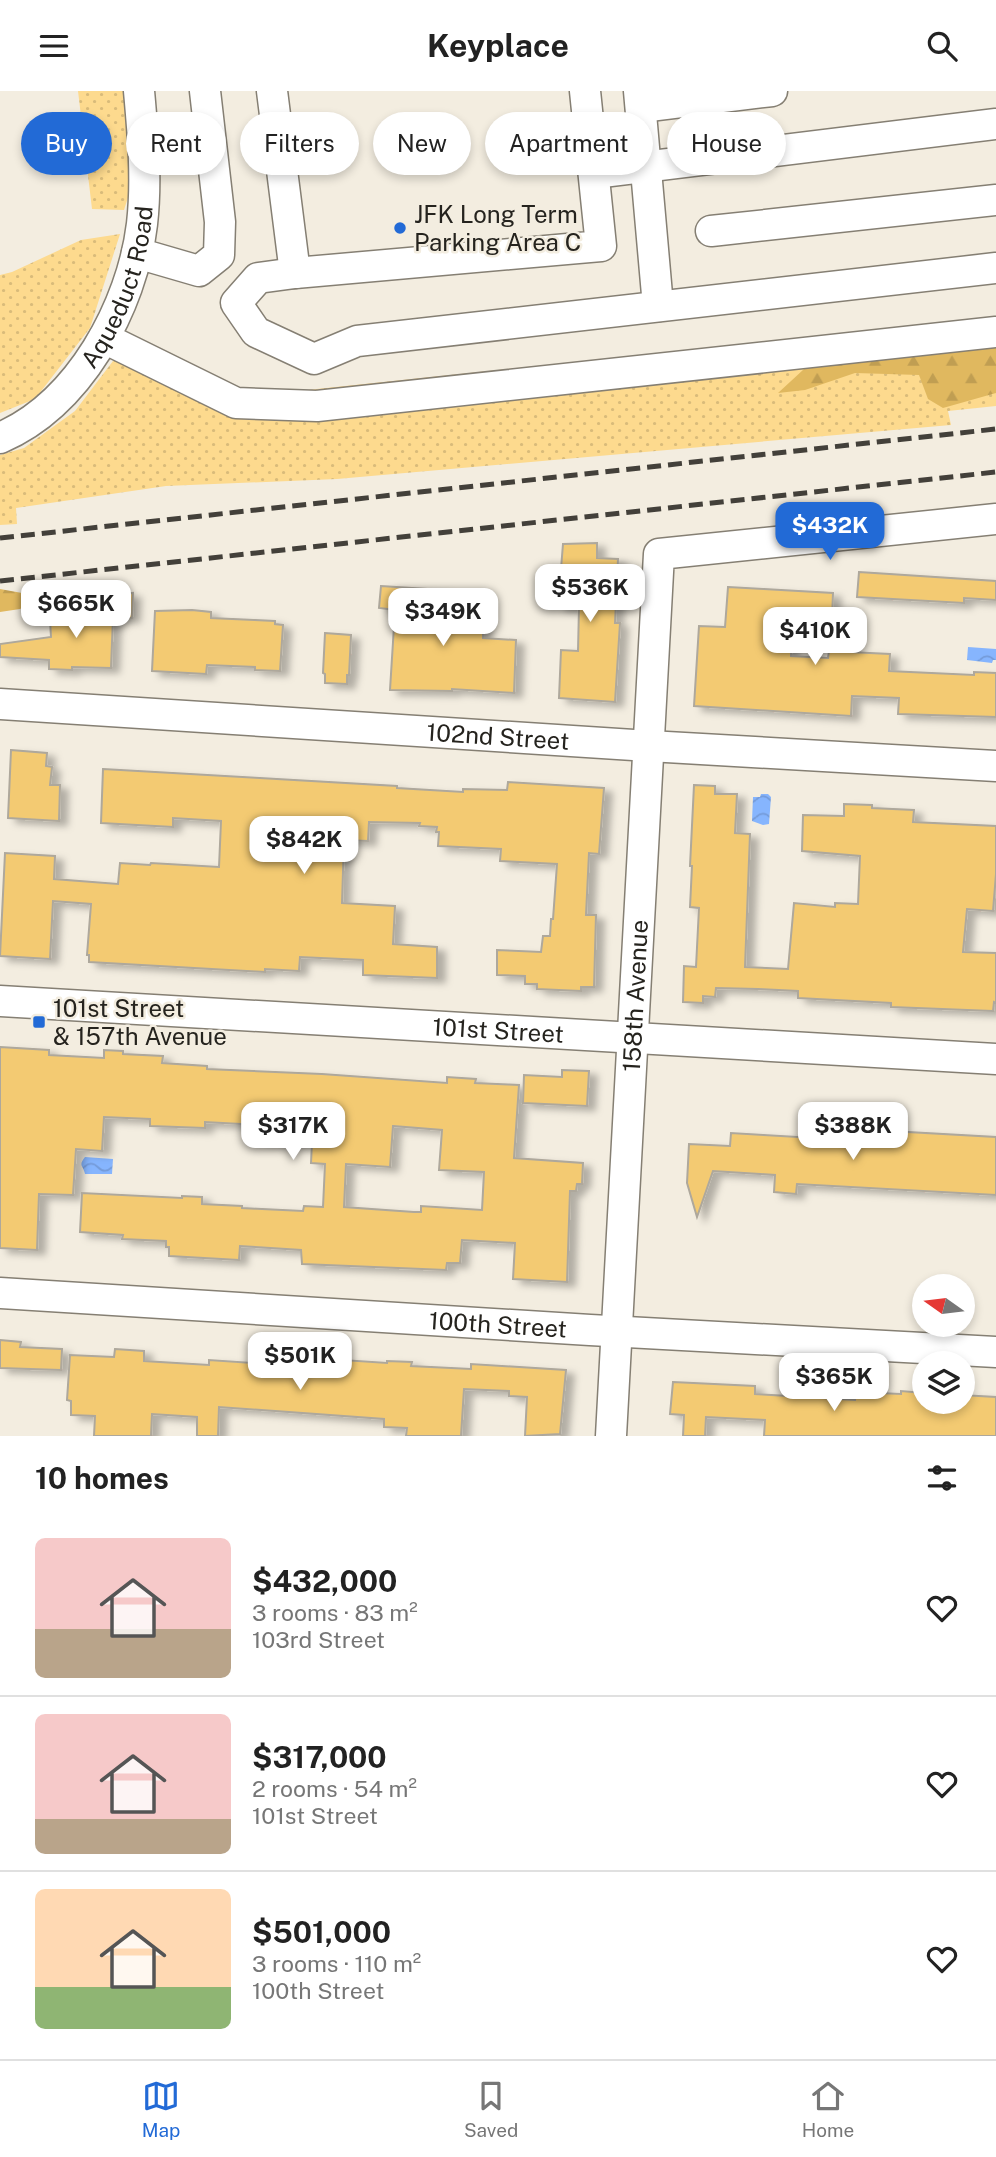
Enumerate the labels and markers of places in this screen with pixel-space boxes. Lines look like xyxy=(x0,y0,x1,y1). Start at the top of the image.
place label: JFK Long Term Parking Area C xyxy=(414,200,581,256)
marker: JFK Long Term Parking Area C xyxy=(392,220,408,236)
pin: $432K xyxy=(781,503,879,562)
pin: $536K xyxy=(541,565,639,624)
pin: $665K xyxy=(27,581,125,640)
pin: $349K xyxy=(394,589,492,648)
pin: $410K xyxy=(766,607,864,667)
pin: $842K xyxy=(255,817,353,876)
place label: 101st Street & 157th Avenue xyxy=(53,994,227,1050)
marker: 101st Street & 157th Avenue xyxy=(31,1014,47,1030)
pin: $317K xyxy=(244,1103,342,1162)
pin: $388K xyxy=(804,1103,902,1162)
pin: $501K xyxy=(251,1333,349,1392)
pin: $365K xyxy=(785,1353,883,1413)

